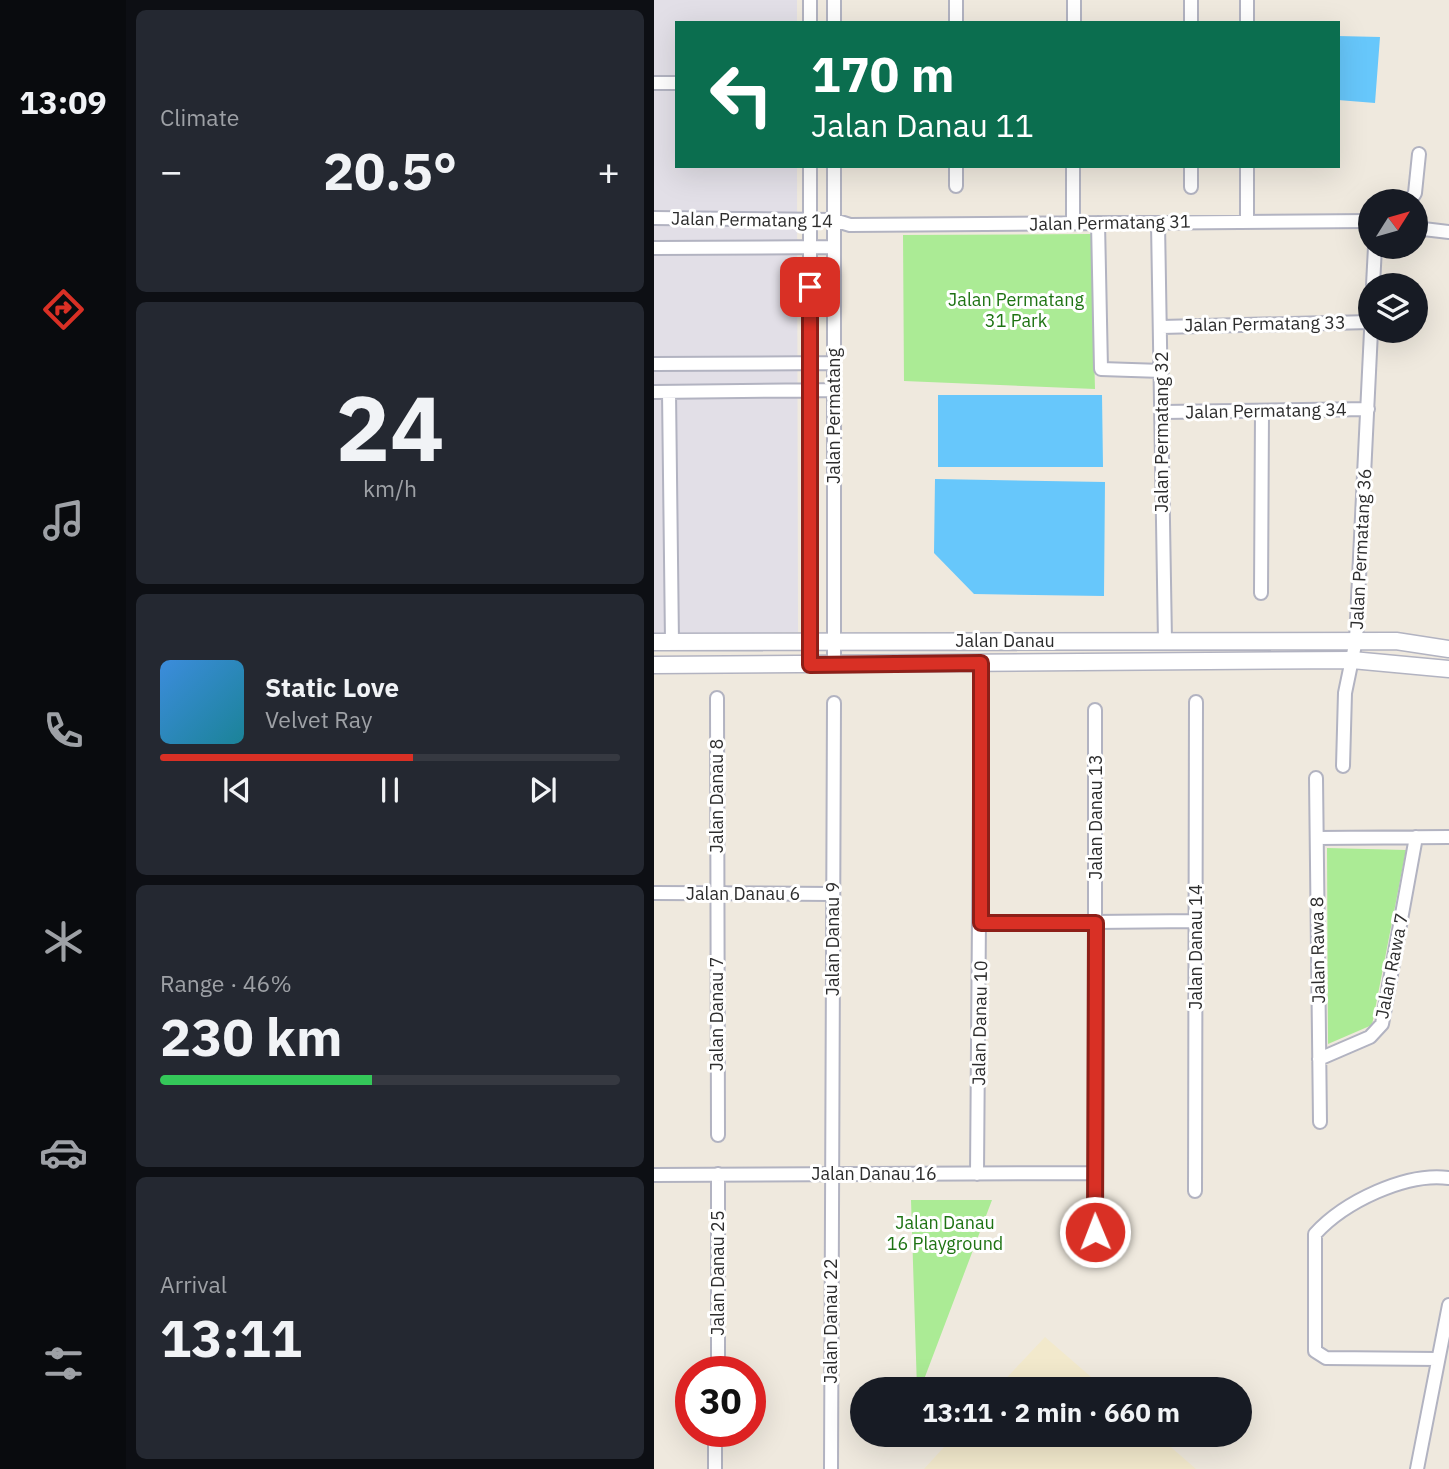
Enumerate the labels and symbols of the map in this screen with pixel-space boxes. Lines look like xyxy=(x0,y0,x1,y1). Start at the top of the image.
north arrow xyxy=(1358,189,1428,259)
street label: Jalan Permatang 14 xyxy=(671,207,833,232)
street label: Jalan Permatang 31 xyxy=(1029,210,1191,235)
pin xyxy=(780,257,840,317)
park label: Jalan Permatang 31 Park xyxy=(948,288,1084,332)
street label: Jalan Permatang 33 xyxy=(1184,311,1346,336)
street label: Jalan Permatang xyxy=(822,348,845,484)
street label: Jalan Permatang 32 xyxy=(1150,351,1173,513)
street label: Jalan Permatang 34 xyxy=(1185,398,1347,423)
street label: Jalan Permatang 36 xyxy=(1345,468,1376,630)
street label: Jalan Danau xyxy=(955,629,1055,652)
street label: Jalan Danau 8 xyxy=(705,739,728,853)
street label: Jalan Danau 13 xyxy=(1084,754,1107,880)
street label: Jalan Danau 6 xyxy=(686,882,800,905)
street label: Jalan Danau 9 xyxy=(821,882,844,996)
street label: Jalan Danau 14 xyxy=(1184,884,1207,1010)
street label: Jalan Rawa 8 xyxy=(1305,896,1330,1004)
street label: Jalan Rawa 7 xyxy=(1370,911,1413,1021)
street label: Jalan Danau 7 xyxy=(705,957,728,1071)
street label: Jalan Danau 10 xyxy=(967,960,992,1086)
street label: Jalan Danau 16 xyxy=(811,1162,937,1185)
position arrow xyxy=(1058,1195,1132,1269)
street label: Jalan Danau 25 xyxy=(706,1210,729,1336)
park label: Jalan Danau 16 Playground xyxy=(887,1211,1003,1255)
street label: Jalan Danau 22 xyxy=(819,1258,842,1384)
speed limit sign: 30 xyxy=(675,1356,766,1447)

